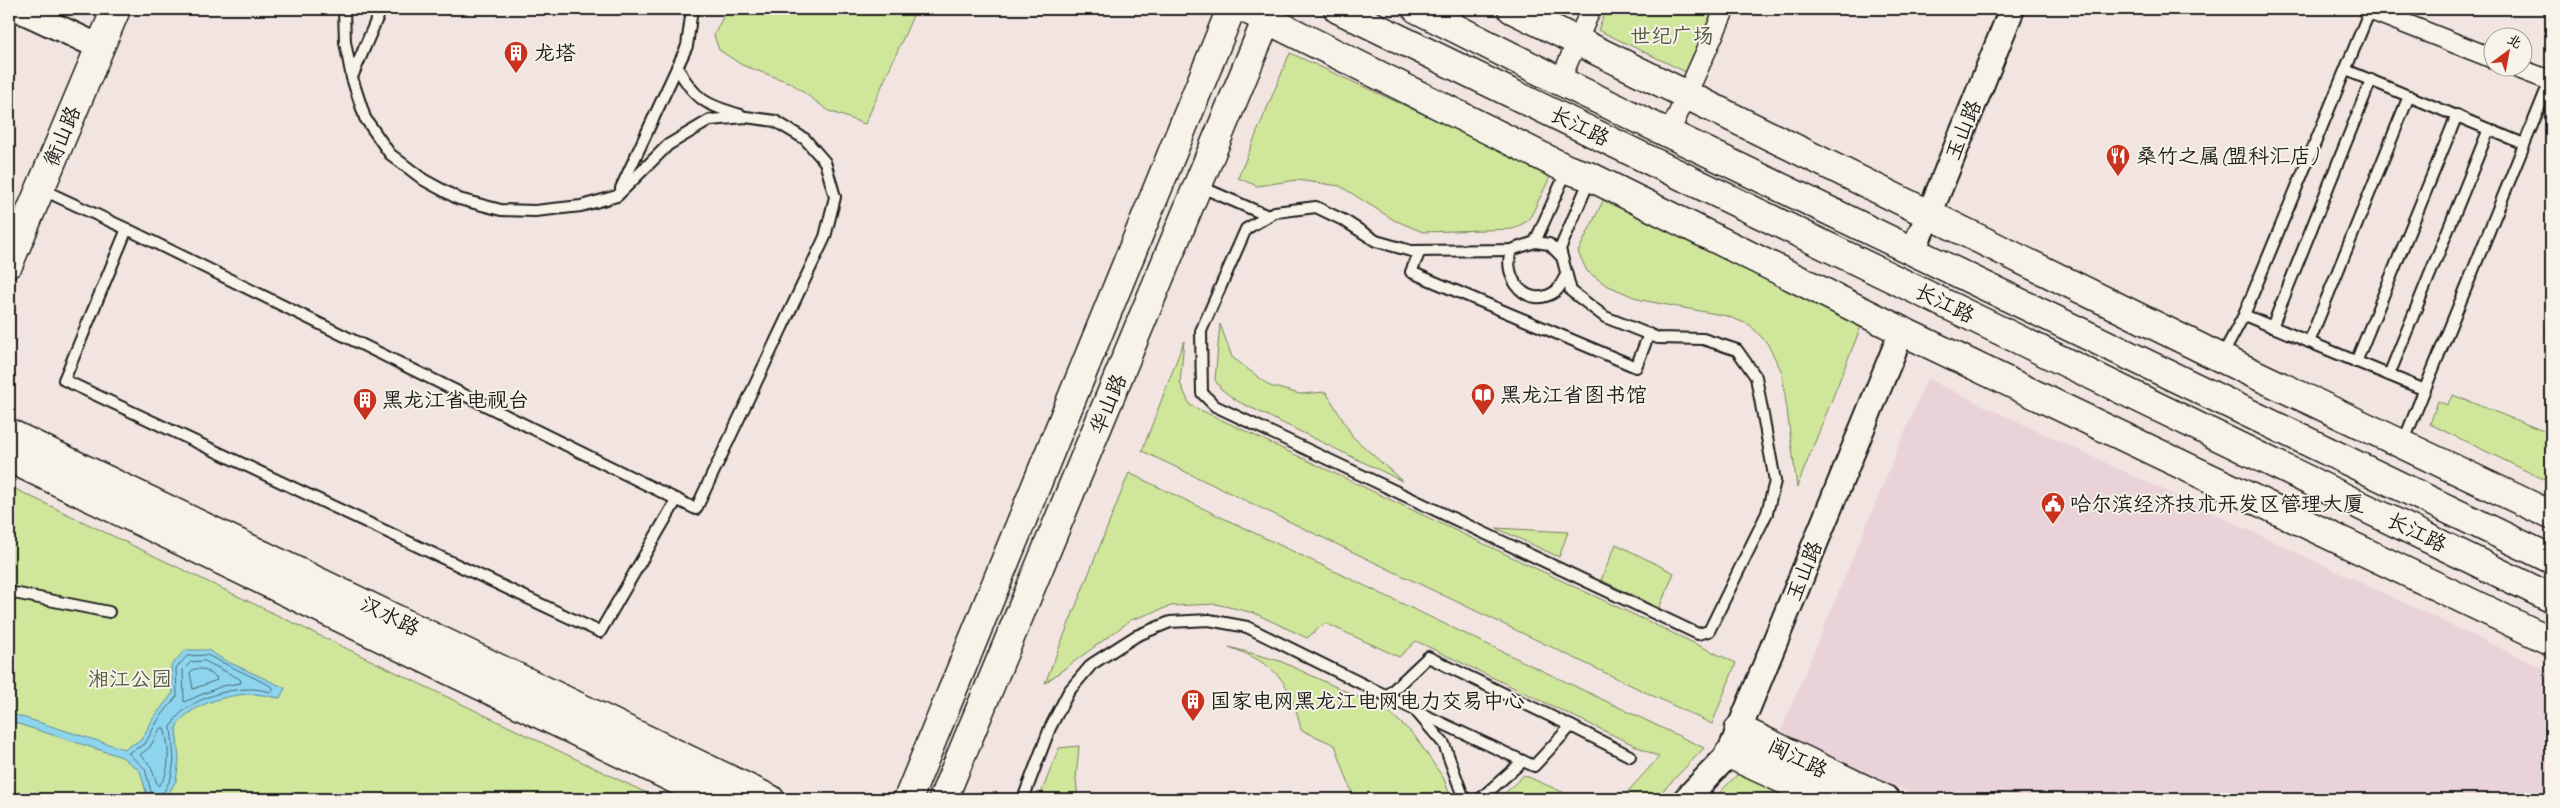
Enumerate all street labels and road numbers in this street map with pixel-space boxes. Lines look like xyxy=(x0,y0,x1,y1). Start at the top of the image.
street label: 玉山路 xyxy=(1939,96,1987,164)
street label: 长江路 xyxy=(1546,101,1614,151)
street label: 衡山路 xyxy=(38,102,86,170)
street label: 长江路 xyxy=(1911,278,1979,328)
street label: 华山路 xyxy=(1084,370,1132,438)
street label: 长江路 xyxy=(2383,507,2451,557)
street label: 玉山路 xyxy=(1780,537,1828,605)
street label: 汉水路 xyxy=(356,591,424,641)
street label: 闽江路 xyxy=(1764,733,1832,783)

